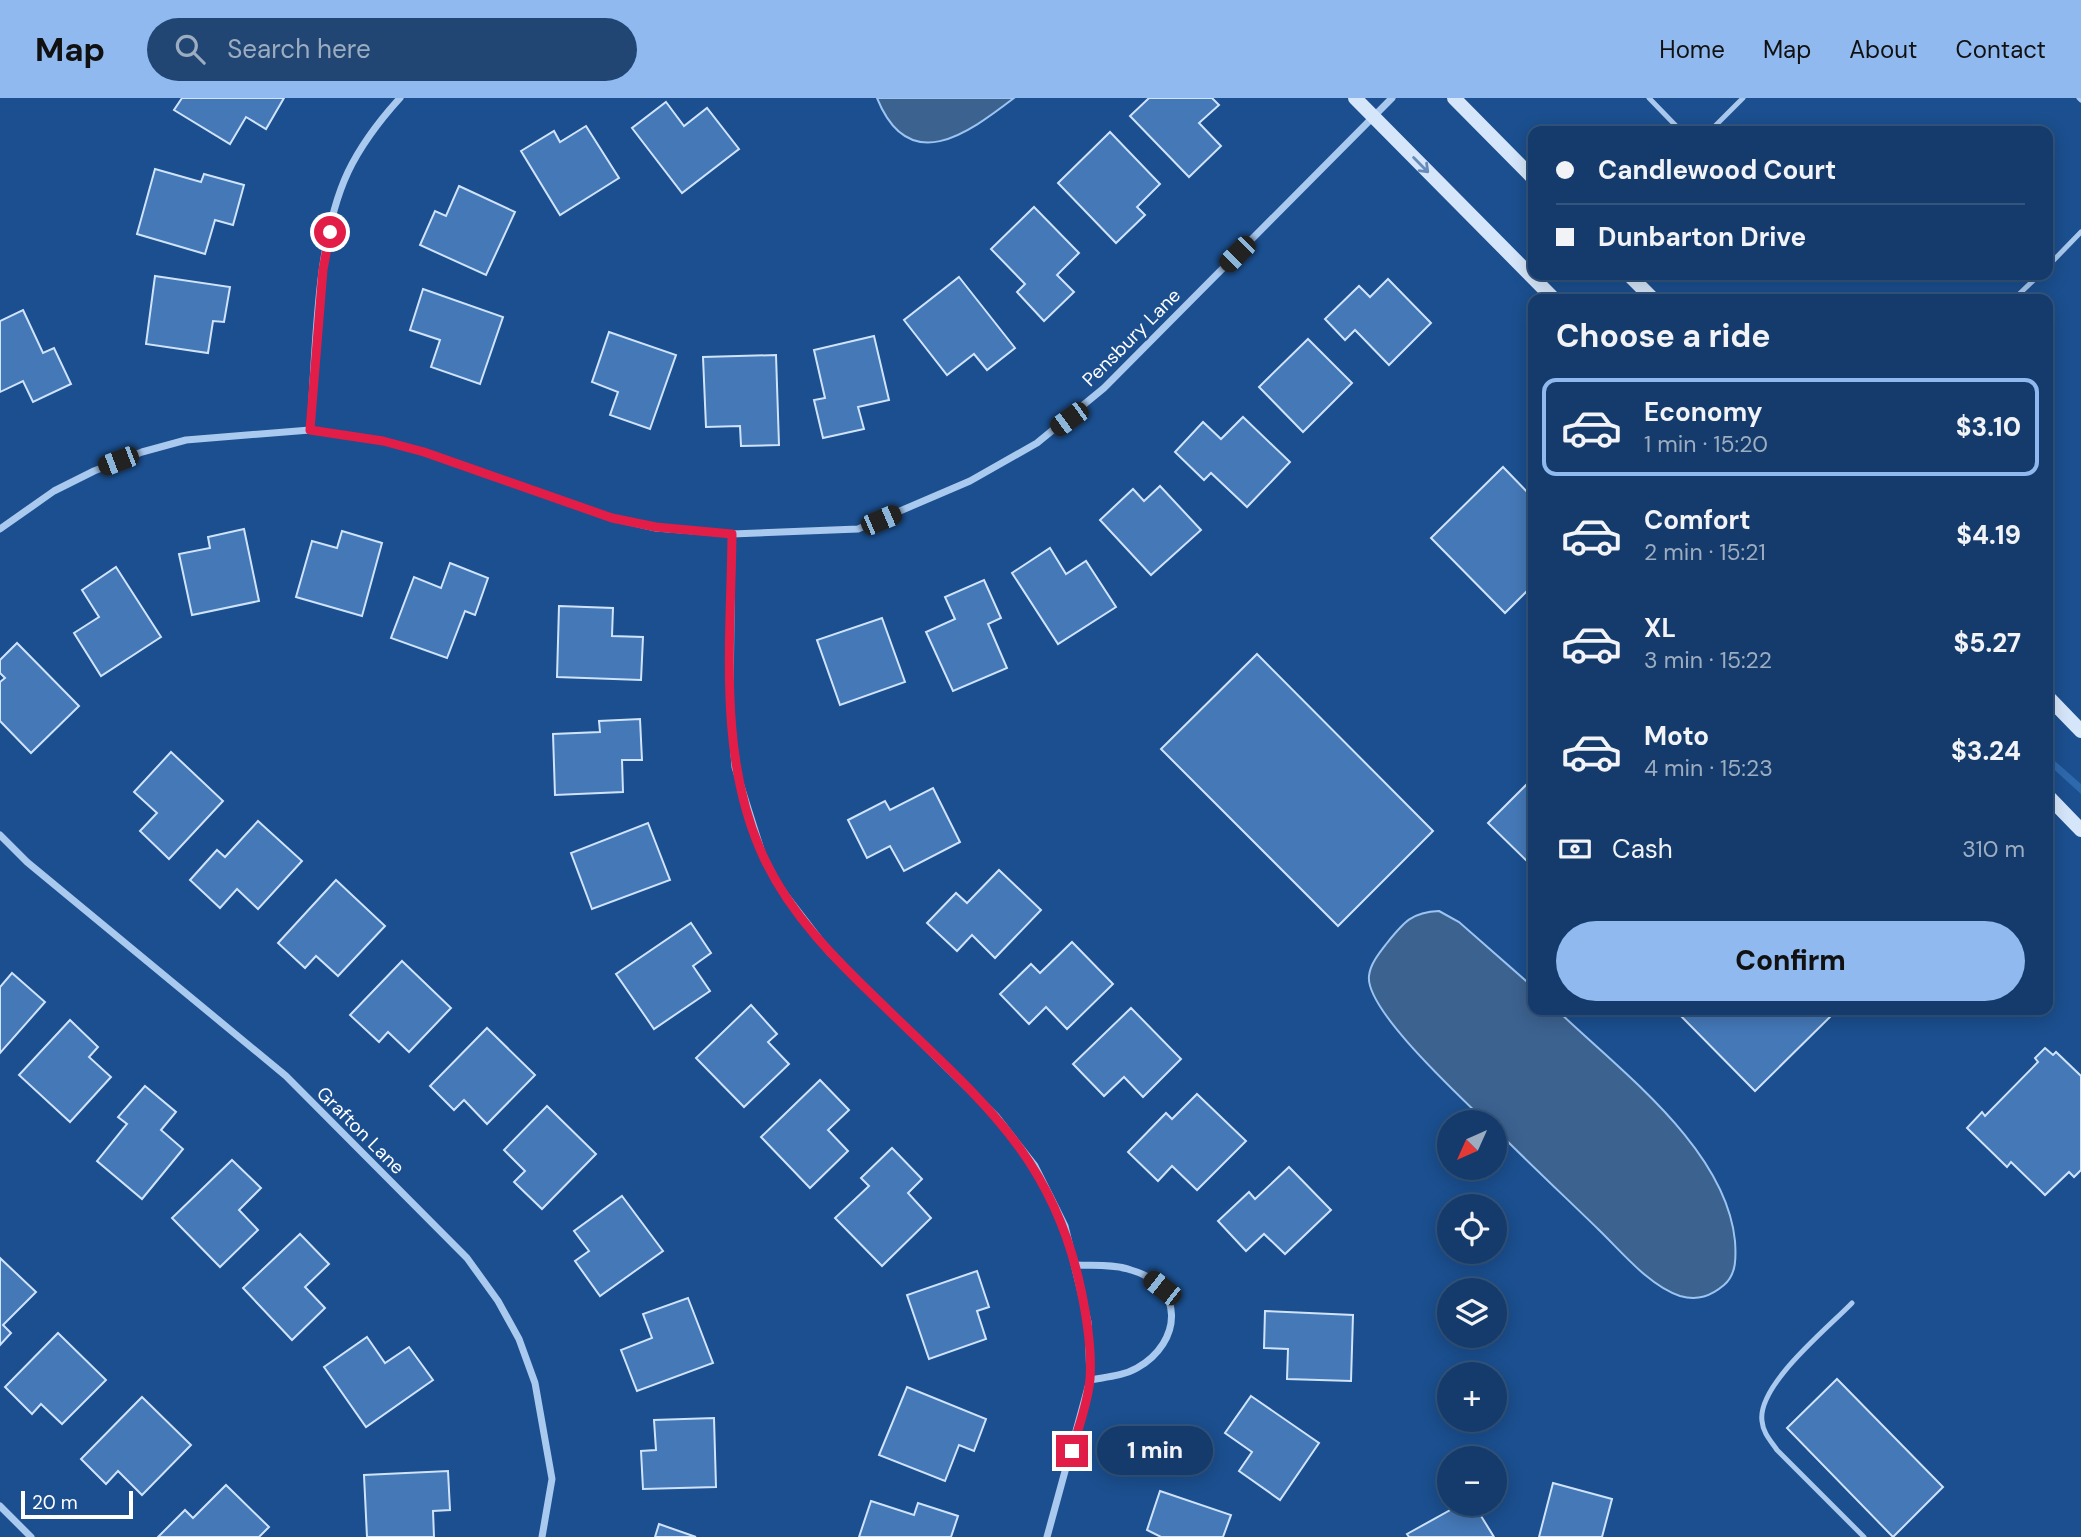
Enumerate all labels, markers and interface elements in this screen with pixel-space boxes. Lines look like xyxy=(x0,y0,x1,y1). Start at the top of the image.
search box xyxy=(147,18,637,81)
text: Map xyxy=(35,28,105,71)
icon: search xyxy=(171,30,209,68)
text: Search here xyxy=(227,32,371,66)
text: Home xyxy=(1659,34,1725,65)
text: Map xyxy=(1763,34,1811,65)
text: About xyxy=(1849,34,1918,65)
text: Contact xyxy=(1956,34,2046,65)
text: Candlewood Court xyxy=(1598,153,1836,187)
one-way arrow xyxy=(1413,156,1430,173)
route start xyxy=(314,216,346,248)
text: Dunbarton Drive xyxy=(1598,220,1806,254)
car xyxy=(1215,232,1260,276)
street label: Pensbury Lane xyxy=(1077,283,1186,392)
text: Choose a ride xyxy=(1556,315,1771,357)
text: Economy xyxy=(1644,395,1762,429)
icon: car xyxy=(1560,396,1623,459)
car xyxy=(1046,398,1093,440)
text: $3.10 xyxy=(1956,410,2021,444)
text: 1 min · 15:20 xyxy=(1644,429,1768,459)
car xyxy=(95,444,142,478)
car xyxy=(858,502,905,538)
text: Comfort xyxy=(1644,503,1750,537)
icon: car xyxy=(1560,504,1623,567)
text: $4.19 xyxy=(1956,518,2021,552)
text: 2 min · 15:21 xyxy=(1644,537,1766,567)
text: XL xyxy=(1644,611,1676,645)
icon: car xyxy=(1560,612,1623,675)
text: $5.27 xyxy=(1954,626,2021,660)
text: 3 min · 15:22 xyxy=(1644,645,1772,675)
text: Moto xyxy=(1644,719,1709,753)
icon: car xyxy=(1560,720,1623,783)
text: $3.24 xyxy=(1951,734,2021,768)
text: 4 min · 15:23 xyxy=(1644,753,1773,783)
icon: cash xyxy=(1556,830,1594,868)
text: Cash xyxy=(1612,832,1673,866)
text: 310 m xyxy=(1962,834,2025,864)
button: Confirm xyxy=(1556,921,2025,1001)
street label: Grafton Lane xyxy=(311,1081,410,1180)
north arrow xyxy=(1437,1110,1507,1180)
map controls xyxy=(1437,1110,1507,1516)
button: locate xyxy=(1437,1194,1507,1264)
car xyxy=(1139,1267,1186,1309)
button: layers xyxy=(1437,1278,1507,1348)
button: + xyxy=(1437,1362,1507,1432)
callout: 1 min xyxy=(1096,1426,1212,1476)
route end xyxy=(1056,1435,1088,1467)
text: 1 min xyxy=(1127,1435,1183,1465)
button: − xyxy=(1437,1446,1507,1516)
scale bar xyxy=(21,1488,133,1520)
text: 20 m xyxy=(32,1490,78,1515)

